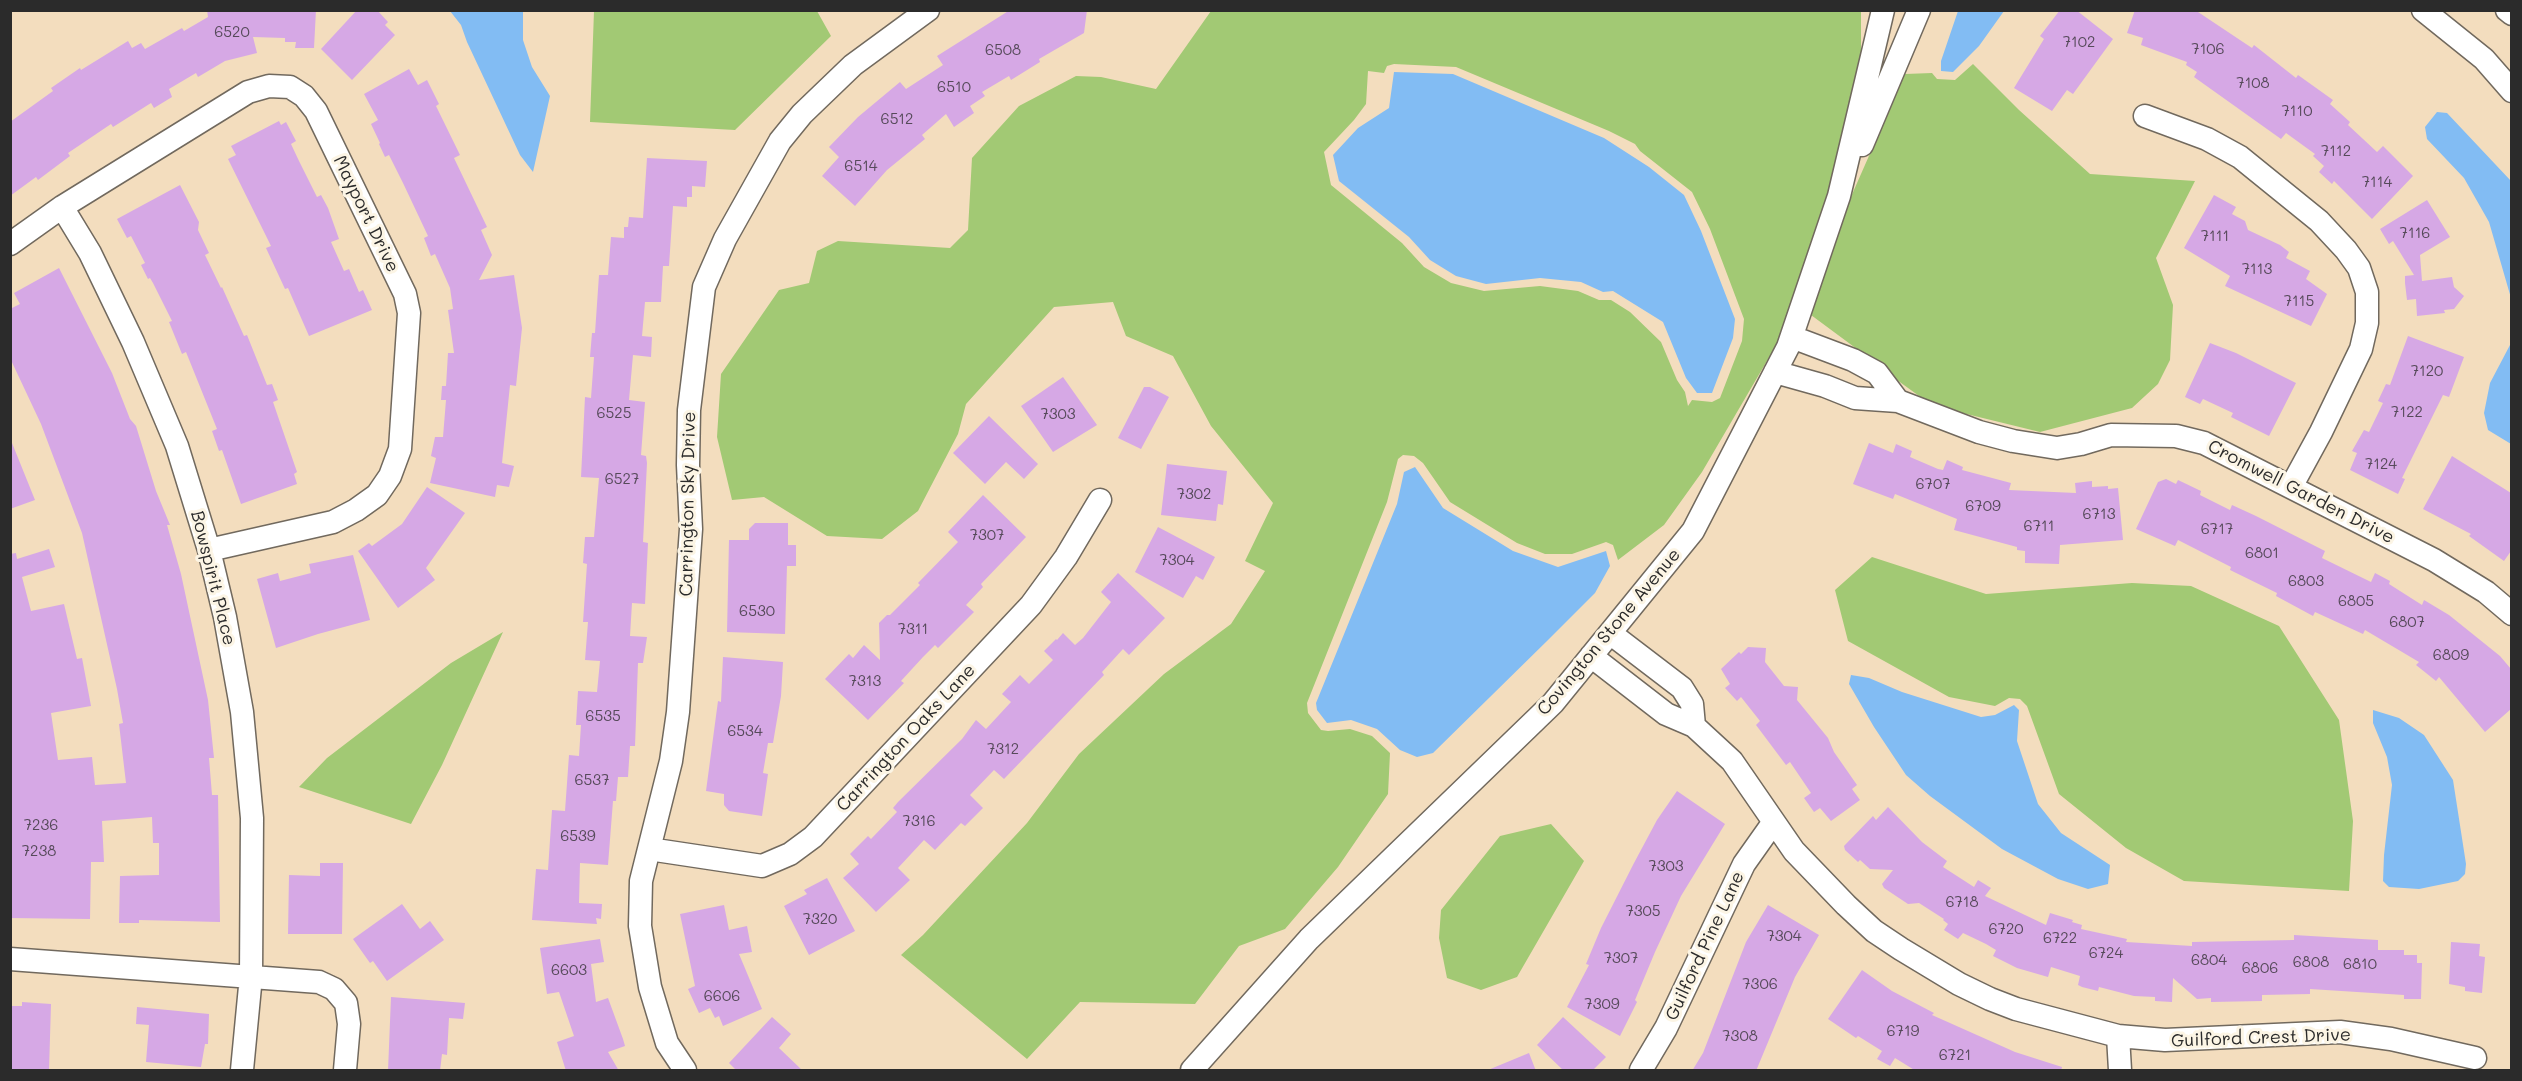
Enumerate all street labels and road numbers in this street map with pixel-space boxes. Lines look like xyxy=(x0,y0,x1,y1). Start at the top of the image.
street label: Mayport Drive xyxy=(328,152,404,276)
street label: Carrington Sky Drive xyxy=(676,411,700,597)
street label: Cromwell Garden Drive xyxy=(2204,436,2398,548)
street label: Bowspirit Place xyxy=(186,509,240,647)
street label: Covington Stone Avenue xyxy=(1533,544,1685,720)
street label: Carrington Oaks Lane xyxy=(832,660,980,816)
street label: Guilford Pine Lane xyxy=(1661,868,1749,1024)
street label: Guilford Crest Drive xyxy=(2171,1024,2351,1052)

